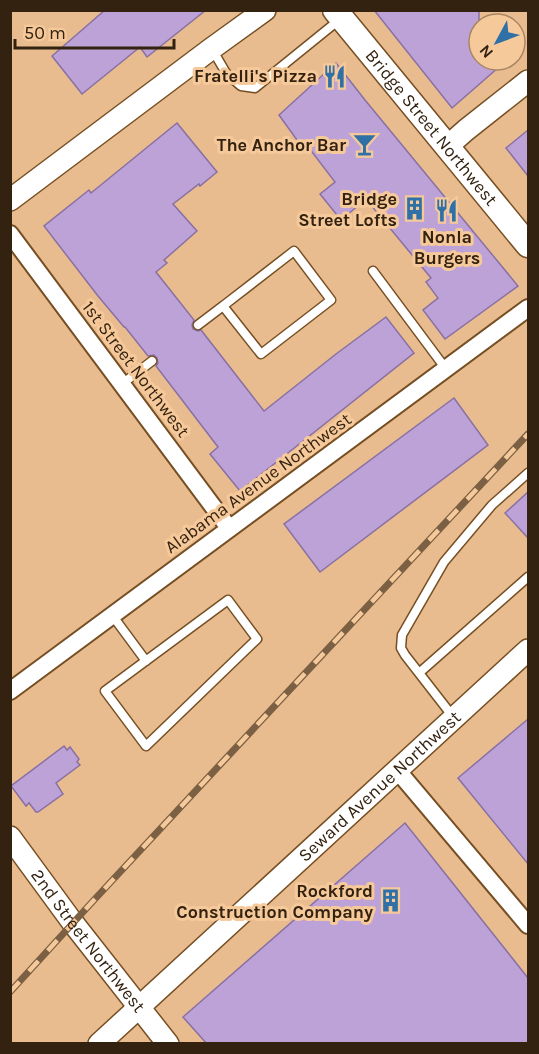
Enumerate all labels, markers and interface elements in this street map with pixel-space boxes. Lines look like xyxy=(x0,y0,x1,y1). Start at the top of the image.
scale bar xyxy=(15,12,174,50)
north arrow xyxy=(467,12,527,72)
text: 50 m xyxy=(24,22,66,44)
street label: Bridge Street Northwest xyxy=(361,45,503,209)
restaurant icon: Fratelli's Pizza xyxy=(322,63,348,89)
place label: Fratelli's Pizza xyxy=(194,65,317,87)
bar icon: The Anchor Bar xyxy=(351,132,377,158)
place label: The Anchor Bar xyxy=(217,134,346,156)
place label: Bridge Street Lofts xyxy=(298,188,397,231)
building icon: Bridge Street Lofts xyxy=(402,196,428,222)
restaurant icon: Nonla Burgers xyxy=(434,198,460,224)
place label: Nonla Burgers xyxy=(414,226,480,269)
street label: 1st Street Northwest xyxy=(78,297,195,442)
street label: Alabama Avenue Northwest xyxy=(160,408,356,558)
street label: Seward Avenue Northwest xyxy=(294,706,466,866)
street label: 2nd Street Northwest xyxy=(26,865,150,1017)
place label: Rockford Construction Company xyxy=(176,880,373,923)
building icon: Rockford Construction Company xyxy=(378,888,404,914)

